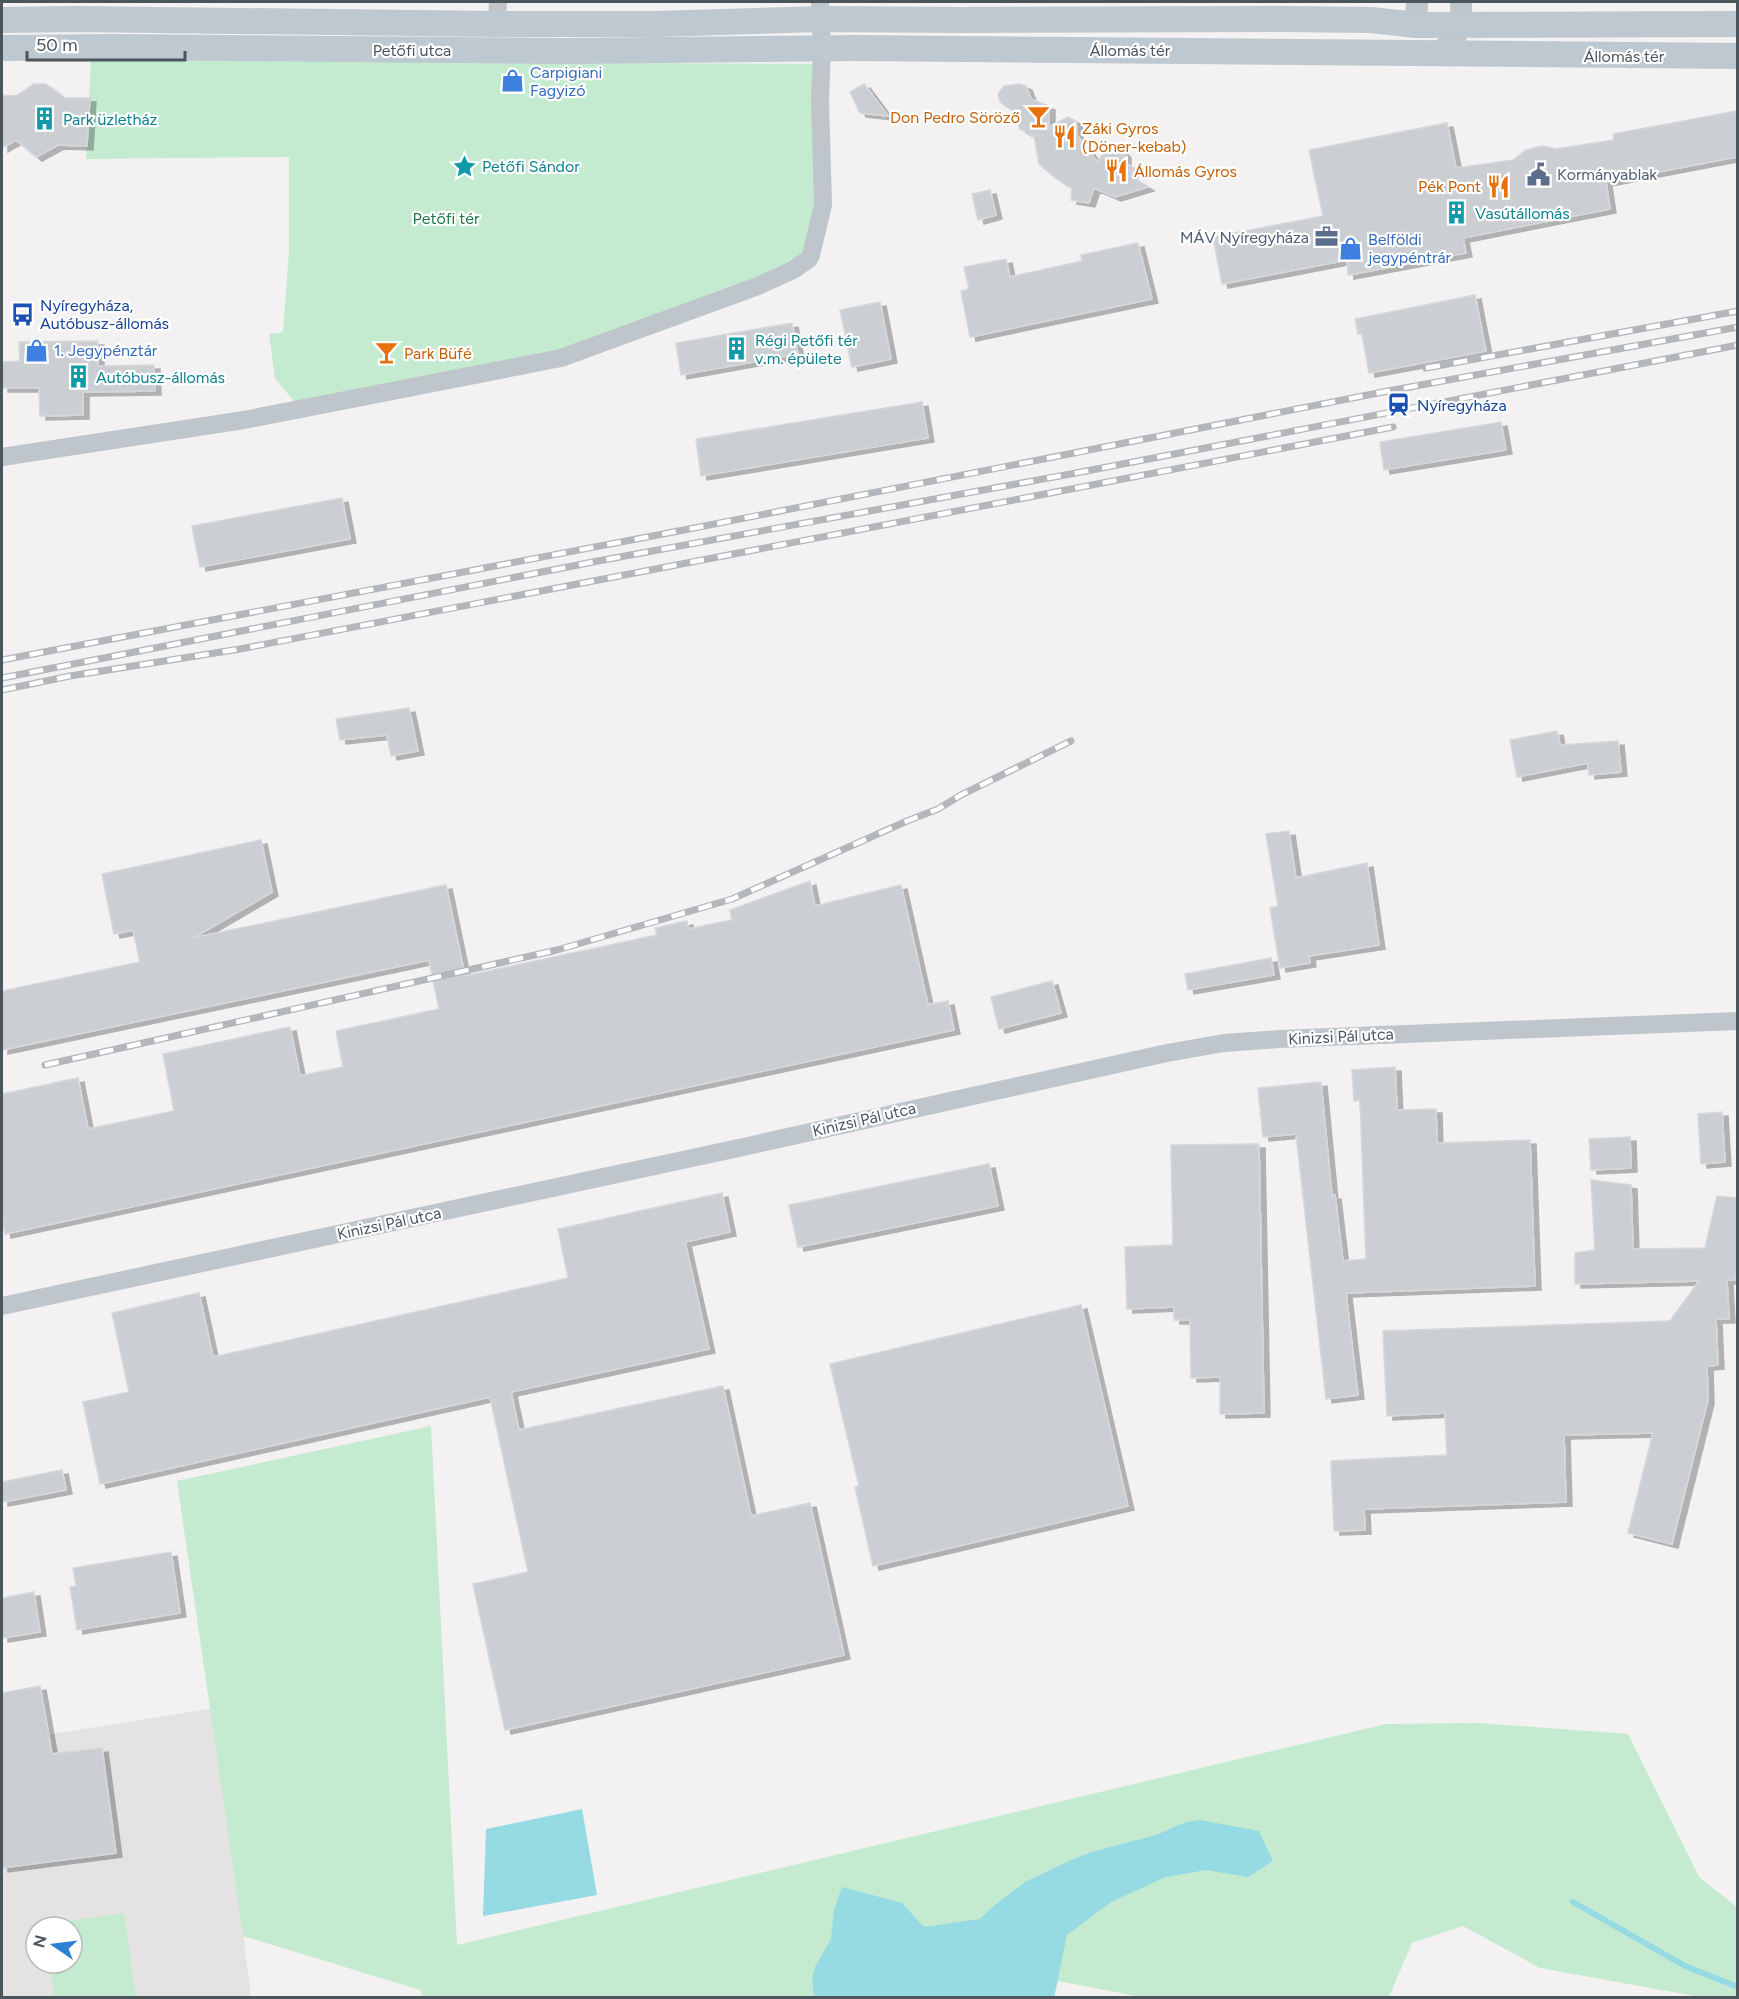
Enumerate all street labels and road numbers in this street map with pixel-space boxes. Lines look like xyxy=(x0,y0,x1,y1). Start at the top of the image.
street label: Petőfi utca xyxy=(373,41,451,60)
street label: Állomás tér xyxy=(1090,41,1171,60)
street label: Állomás tér xyxy=(1584,47,1665,66)
street label: Kinizsi Pál utca xyxy=(1288,1024,1394,1049)
street label: Kinizsi Pál utca xyxy=(811,1098,918,1141)
street label: Kinizsi Pál utca xyxy=(336,1203,443,1244)

